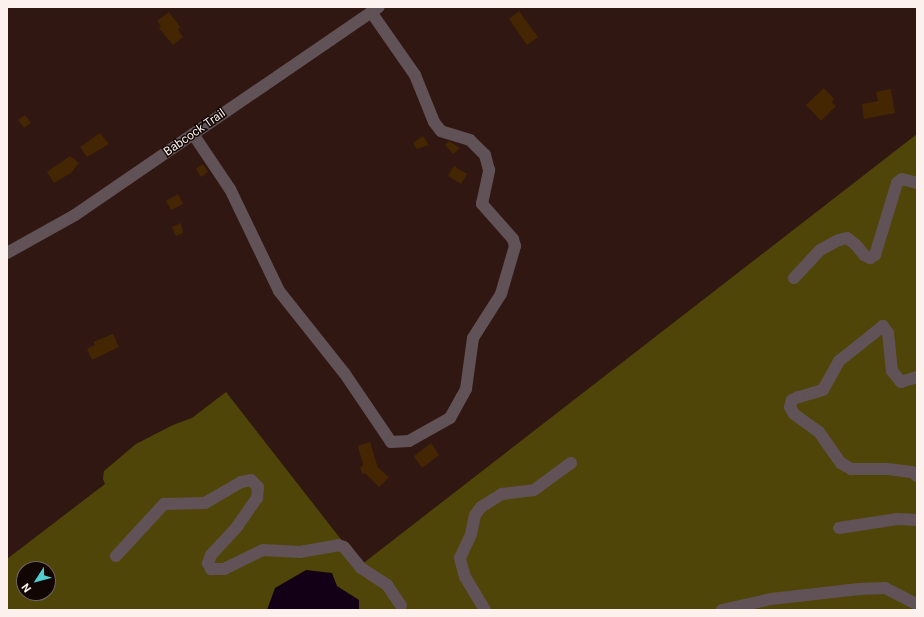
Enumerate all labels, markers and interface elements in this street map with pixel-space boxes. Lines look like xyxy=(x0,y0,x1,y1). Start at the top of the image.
street label: Babcock Trail xyxy=(161,106,229,160)
north arrow xyxy=(16,561,56,601)
text: N xyxy=(19,581,34,595)

